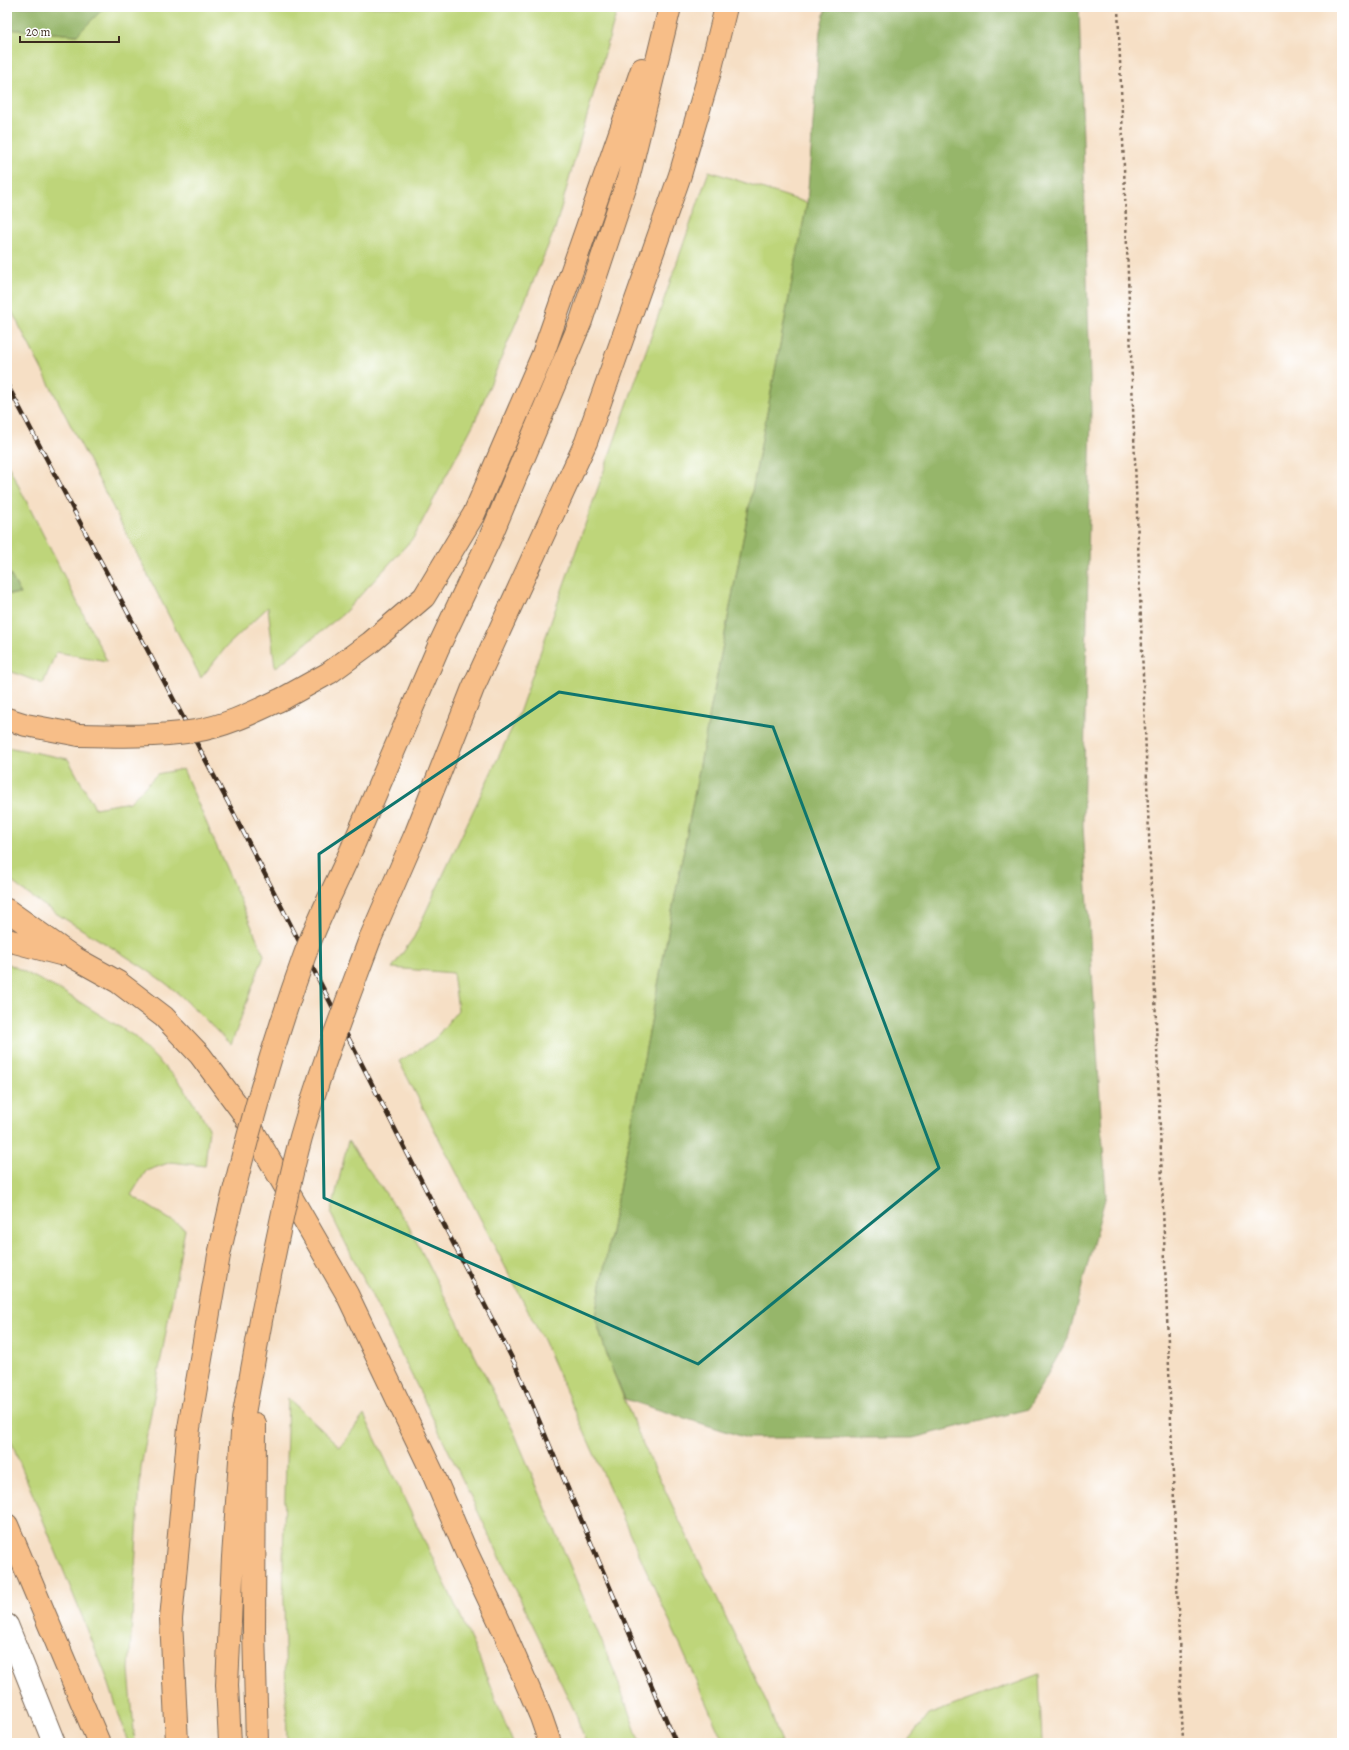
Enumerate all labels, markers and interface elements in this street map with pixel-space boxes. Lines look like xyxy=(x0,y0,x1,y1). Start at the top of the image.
scale bar xyxy=(20,18,119,44)
text: 20 m xyxy=(26,24,50,40)

